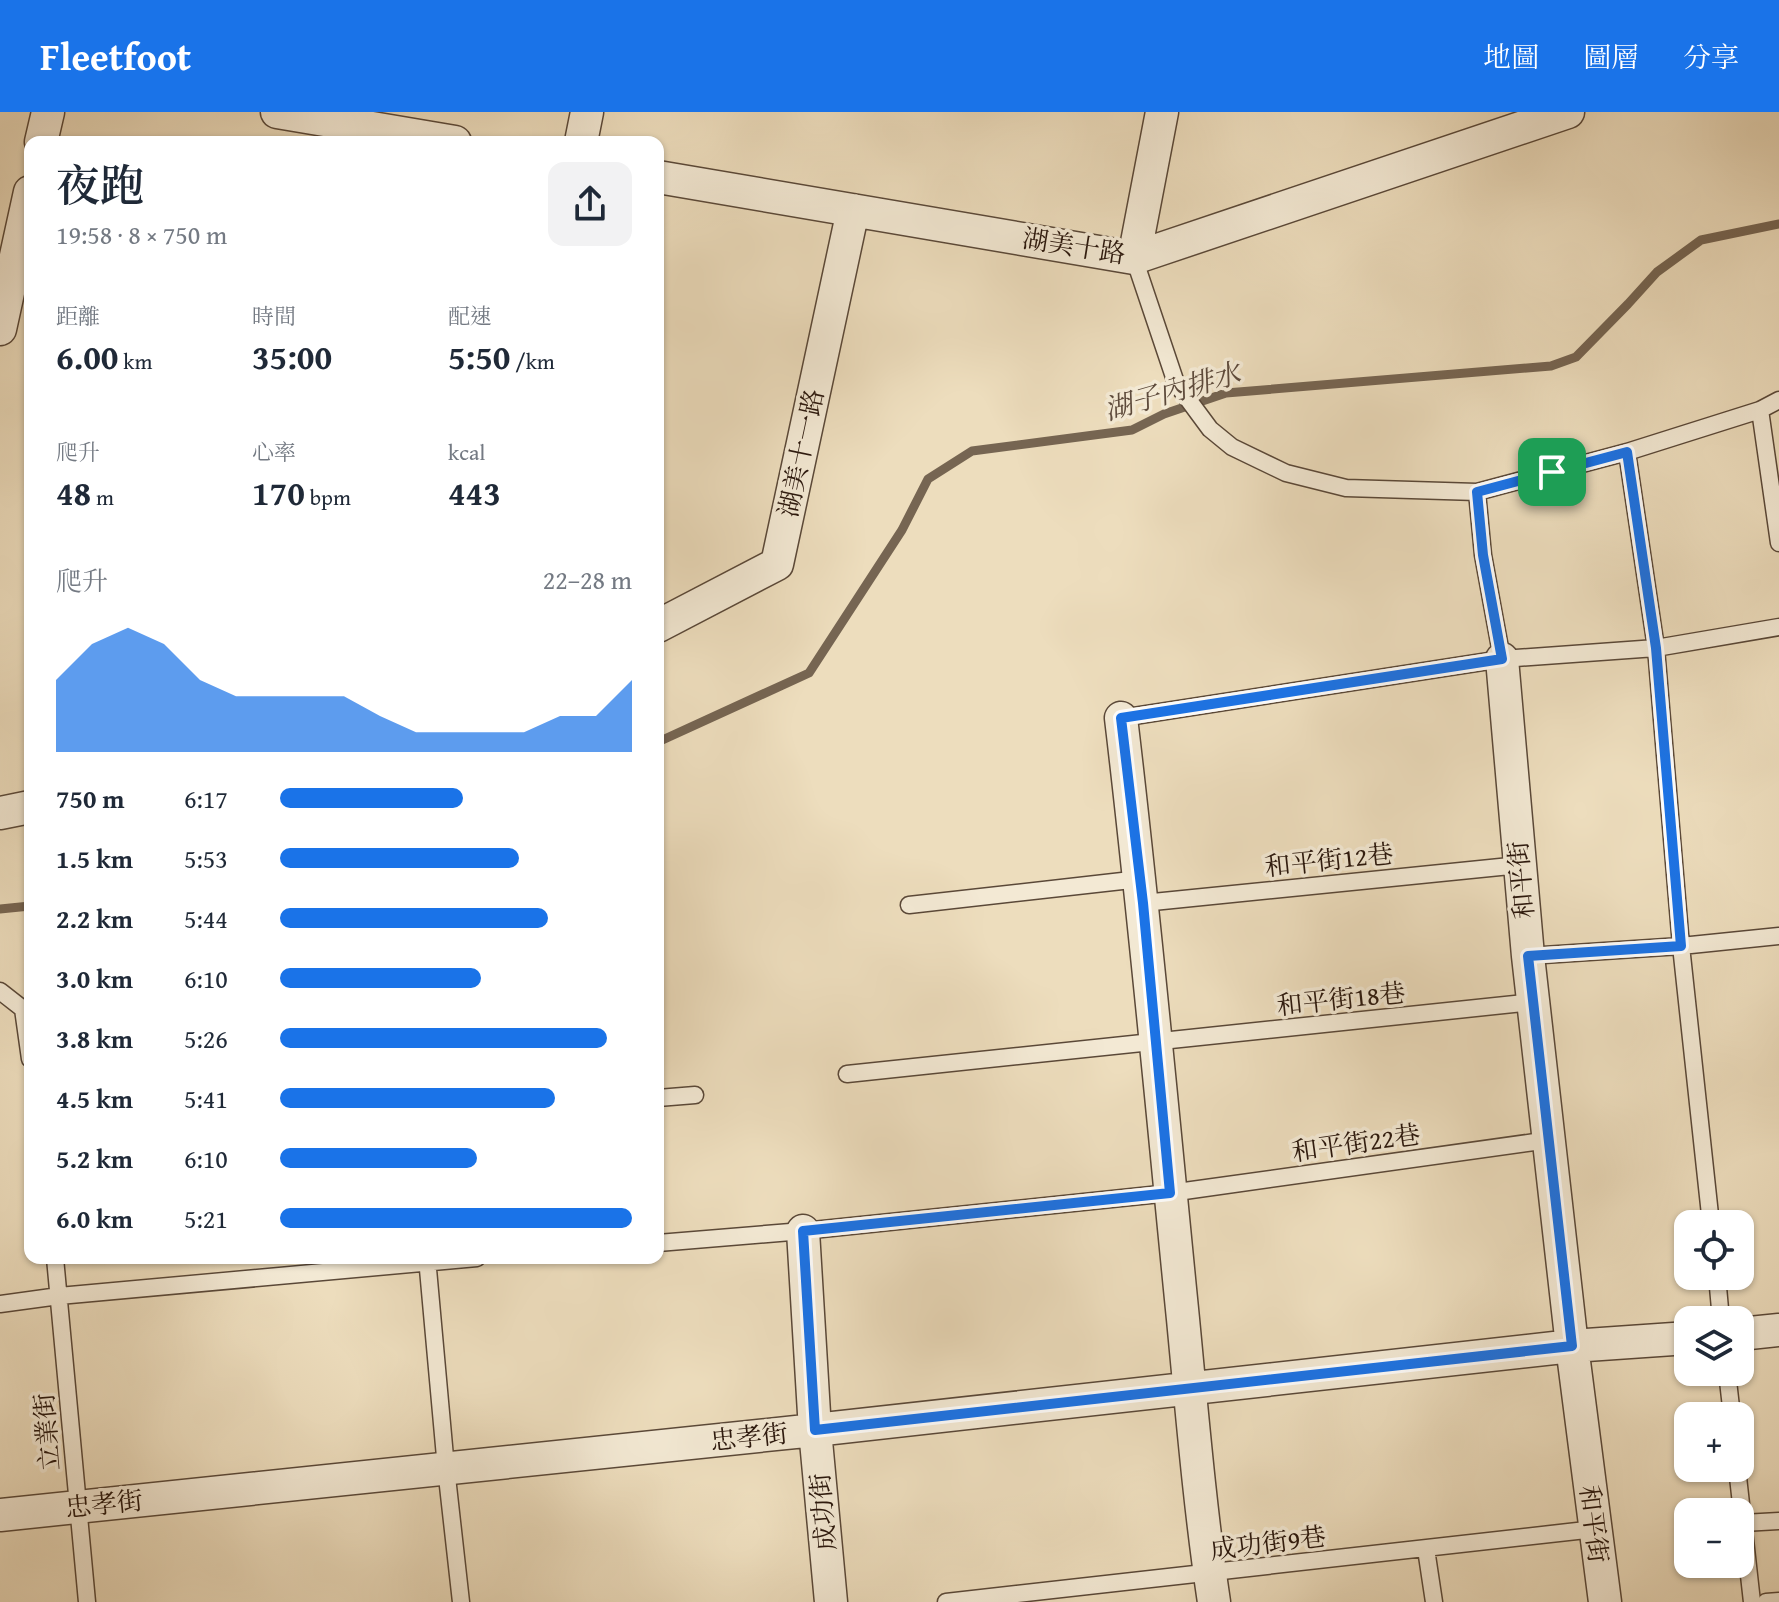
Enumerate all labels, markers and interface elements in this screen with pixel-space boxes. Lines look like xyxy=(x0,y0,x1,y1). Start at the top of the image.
text: Fleetfoot xyxy=(40,28,191,84)
text: 地圖 xyxy=(1483,36,1539,77)
text: 圖層 xyxy=(1583,36,1639,77)
text: 分享 xyxy=(1683,36,1739,77)
text: 夜跑 xyxy=(56,153,144,217)
button: share xyxy=(548,162,632,246)
text: 19:58 · 8 × 750 m xyxy=(56,215,227,254)
street label: 湖美十路 xyxy=(1020,218,1128,273)
text: 距離 xyxy=(56,300,100,332)
text: 時間 xyxy=(252,300,296,332)
text: 配速 xyxy=(448,300,492,332)
text: 6.00 xyxy=(56,332,118,381)
text: 35:00 xyxy=(252,332,332,381)
text: 5:50 xyxy=(448,332,510,381)
text: km xyxy=(118,345,152,377)
text: /km xyxy=(510,345,555,377)
water label: 湖子內排水 xyxy=(1099,351,1248,430)
street label: 湖美十一路 xyxy=(768,385,833,521)
text: 爬升 xyxy=(56,436,100,468)
text: 心率 xyxy=(252,436,296,468)
text: kcal xyxy=(448,436,486,468)
pin xyxy=(1518,438,1586,506)
icon: arrive xyxy=(1530,450,1574,494)
text: 48 xyxy=(56,468,91,517)
text: 170 xyxy=(252,468,305,517)
text: 443 xyxy=(448,468,501,517)
text: m xyxy=(91,481,114,513)
text: bpm xyxy=(305,481,351,513)
text: 22–28 m xyxy=(543,560,632,599)
text: 爬升 xyxy=(56,561,108,600)
text: 750 m xyxy=(56,779,124,818)
text: 6:17 xyxy=(184,779,228,818)
street label: 和平街12巷 xyxy=(1263,833,1395,886)
text: 1.5 km xyxy=(56,839,133,878)
text: 5:53 xyxy=(184,839,228,878)
street label: 和平街 xyxy=(1498,839,1543,921)
text: 2.2 km xyxy=(56,899,133,938)
text: 5:44 xyxy=(184,899,228,938)
text: 3.0 km xyxy=(56,959,133,998)
text: 6:10 xyxy=(184,959,228,998)
street label: 和平街18巷 xyxy=(1275,972,1407,1025)
text: 3.8 km xyxy=(56,1019,133,1058)
text: 5:26 xyxy=(184,1019,228,1058)
text: 4.5 km xyxy=(56,1079,133,1118)
text: 5:41 xyxy=(184,1079,228,1118)
street label: 和平街22巷 xyxy=(1289,1114,1423,1171)
text: 5.2 km xyxy=(56,1139,133,1178)
text: 6:10 xyxy=(184,1139,228,1178)
text: 6.0 km xyxy=(56,1199,133,1238)
text: 5:21 xyxy=(184,1199,228,1238)
map controls xyxy=(1674,1210,1754,1578)
button: locate xyxy=(1674,1210,1754,1290)
button: layers xyxy=(1674,1306,1754,1386)
street label: 立業街 xyxy=(24,1391,69,1473)
button: + xyxy=(1674,1402,1754,1482)
street label: 忠孝街 xyxy=(708,1413,790,1460)
street label: 成功街 xyxy=(800,1471,845,1553)
street label: 忠孝街 xyxy=(63,1480,145,1527)
street label: 和平街 xyxy=(1570,1483,1619,1565)
button: − xyxy=(1674,1498,1754,1578)
street label: 成功街9巷 xyxy=(1208,1516,1328,1569)

